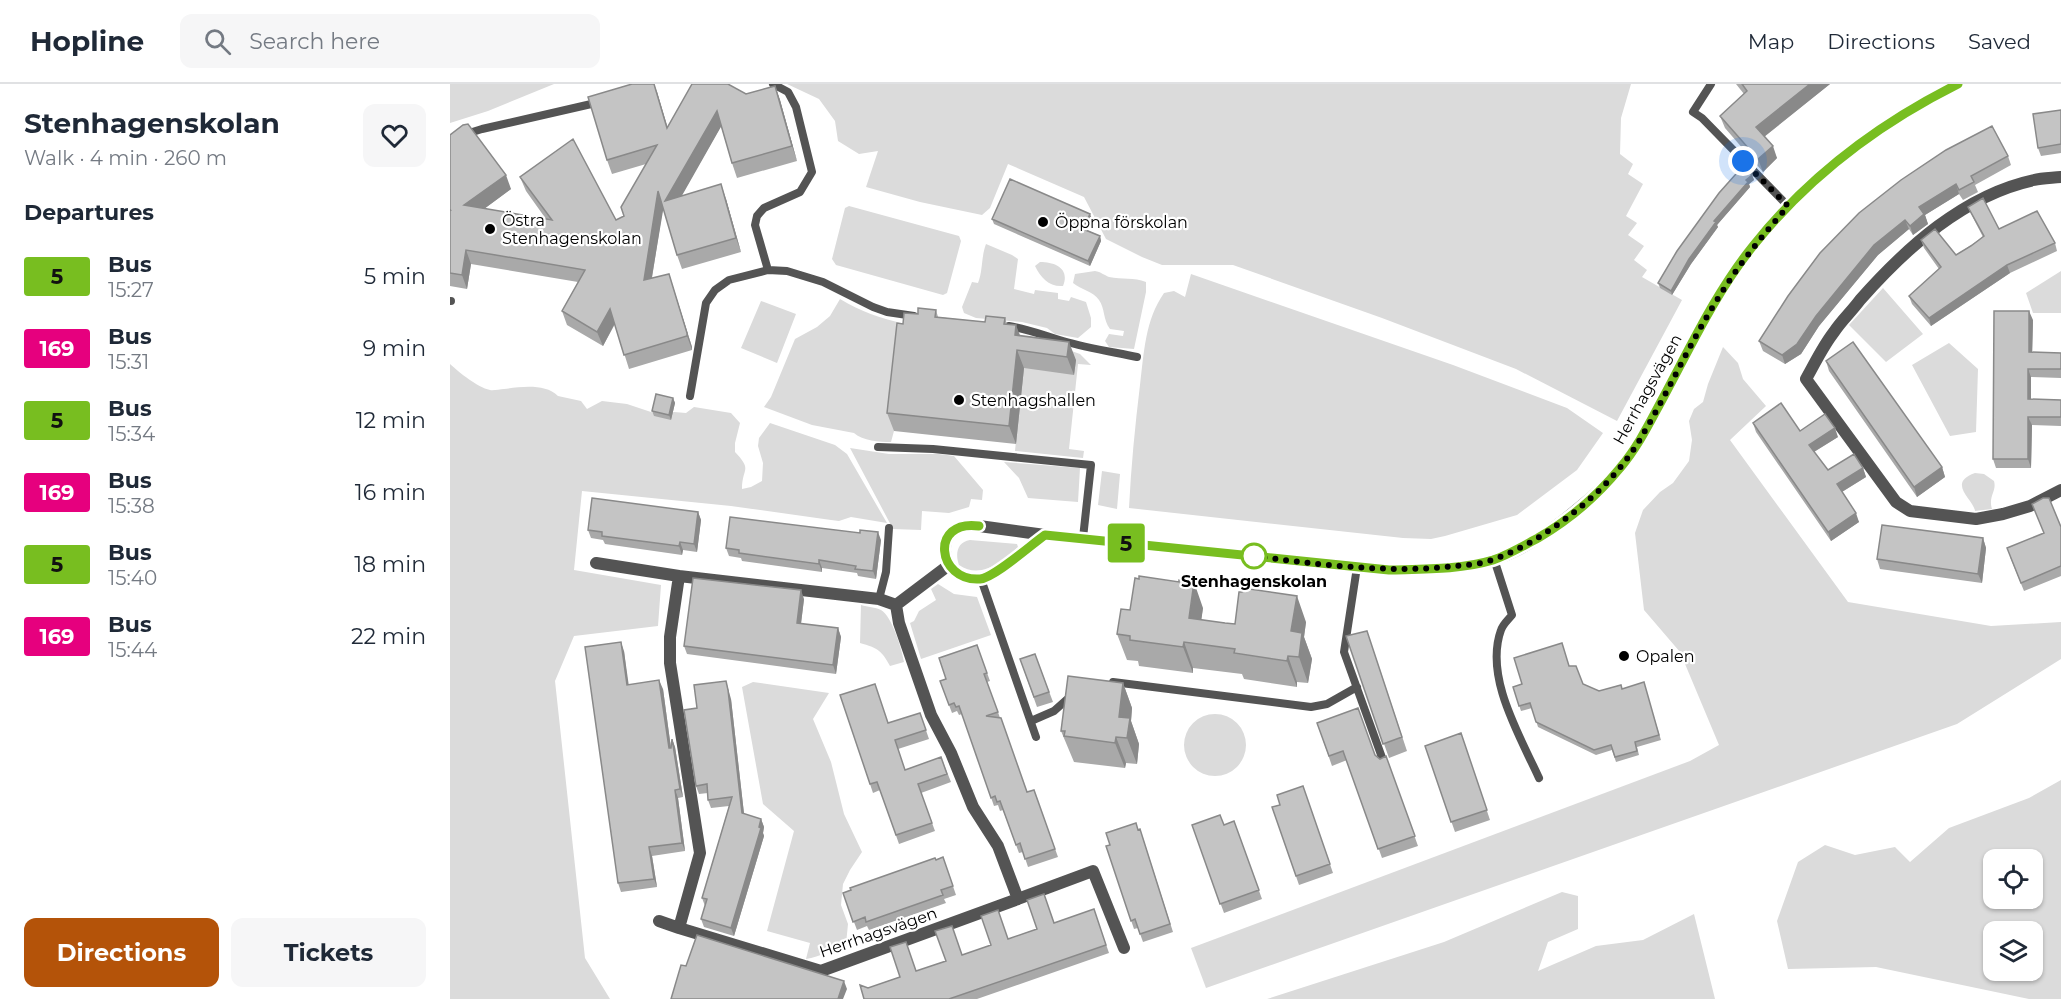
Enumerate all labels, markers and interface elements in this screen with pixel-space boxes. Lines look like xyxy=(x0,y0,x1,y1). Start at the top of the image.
search box xyxy=(180,14,600,68)
text: Hopline xyxy=(30,24,144,58)
icon: search xyxy=(201,25,234,58)
text: Search here xyxy=(249,28,380,55)
text: Map xyxy=(1748,29,1794,54)
text: Directions xyxy=(1827,29,1935,54)
text: Saved xyxy=(1968,29,2031,54)
button: heart xyxy=(363,104,426,167)
text: Stenhagenskolan xyxy=(24,106,280,140)
text: Walk · 4 min · 260 m xyxy=(24,146,227,170)
your location xyxy=(1728,146,1758,176)
text: Departures xyxy=(24,199,154,226)
place label: Östra Stenhagenskolan xyxy=(502,210,642,248)
place label: Öppna förskolan xyxy=(1055,212,1188,232)
marker: Öppna förskolan xyxy=(1036,215,1050,229)
marker: Östra Stenhagenskolan xyxy=(483,222,497,236)
text: Bus xyxy=(108,251,152,278)
text: 5 min xyxy=(364,263,426,290)
text: 5 xyxy=(51,264,63,289)
text: 15:27 xyxy=(108,278,154,302)
text: Bus xyxy=(108,323,152,350)
street label: Herrhagsvägen xyxy=(1609,331,1686,448)
text: 9 min xyxy=(363,335,426,362)
text: 169 xyxy=(40,336,75,361)
text: 15:31 xyxy=(108,350,149,374)
place label: Stenhagshallen xyxy=(971,391,1096,410)
marker: Stenhagshallen xyxy=(952,393,966,407)
text: Bus xyxy=(108,395,152,422)
text: 12 min xyxy=(356,407,426,434)
text: 5 xyxy=(51,408,63,433)
text: 15:34 xyxy=(108,422,155,446)
text: Bus xyxy=(108,467,152,494)
text: 16 min xyxy=(355,479,426,506)
text: 169 xyxy=(40,480,75,505)
text: 15:38 xyxy=(108,494,155,518)
line badge: 5 xyxy=(1106,524,1146,562)
text: 5 xyxy=(1120,531,1132,556)
text: Bus xyxy=(108,539,152,566)
marker: Stenhagenskolan xyxy=(1241,543,1267,569)
text: 18 min xyxy=(354,551,426,578)
text: 5 xyxy=(51,552,63,577)
text: 15:40 xyxy=(108,566,157,590)
place label: Stenhagenskolan xyxy=(1181,572,1327,591)
text: Bus xyxy=(108,611,152,638)
text: 22 min xyxy=(351,623,426,650)
text: 169 xyxy=(40,624,75,649)
text: 15:44 xyxy=(108,638,157,662)
place label: Opalen xyxy=(1636,647,1694,666)
marker: Opalen xyxy=(1617,649,1631,663)
map controls xyxy=(1983,849,2043,981)
button: locate xyxy=(1983,849,2043,909)
street label: Herrhagsvägen xyxy=(817,903,940,962)
button: Directions xyxy=(24,918,219,987)
button: Tickets xyxy=(231,918,426,987)
button: layers xyxy=(1983,921,2043,981)

